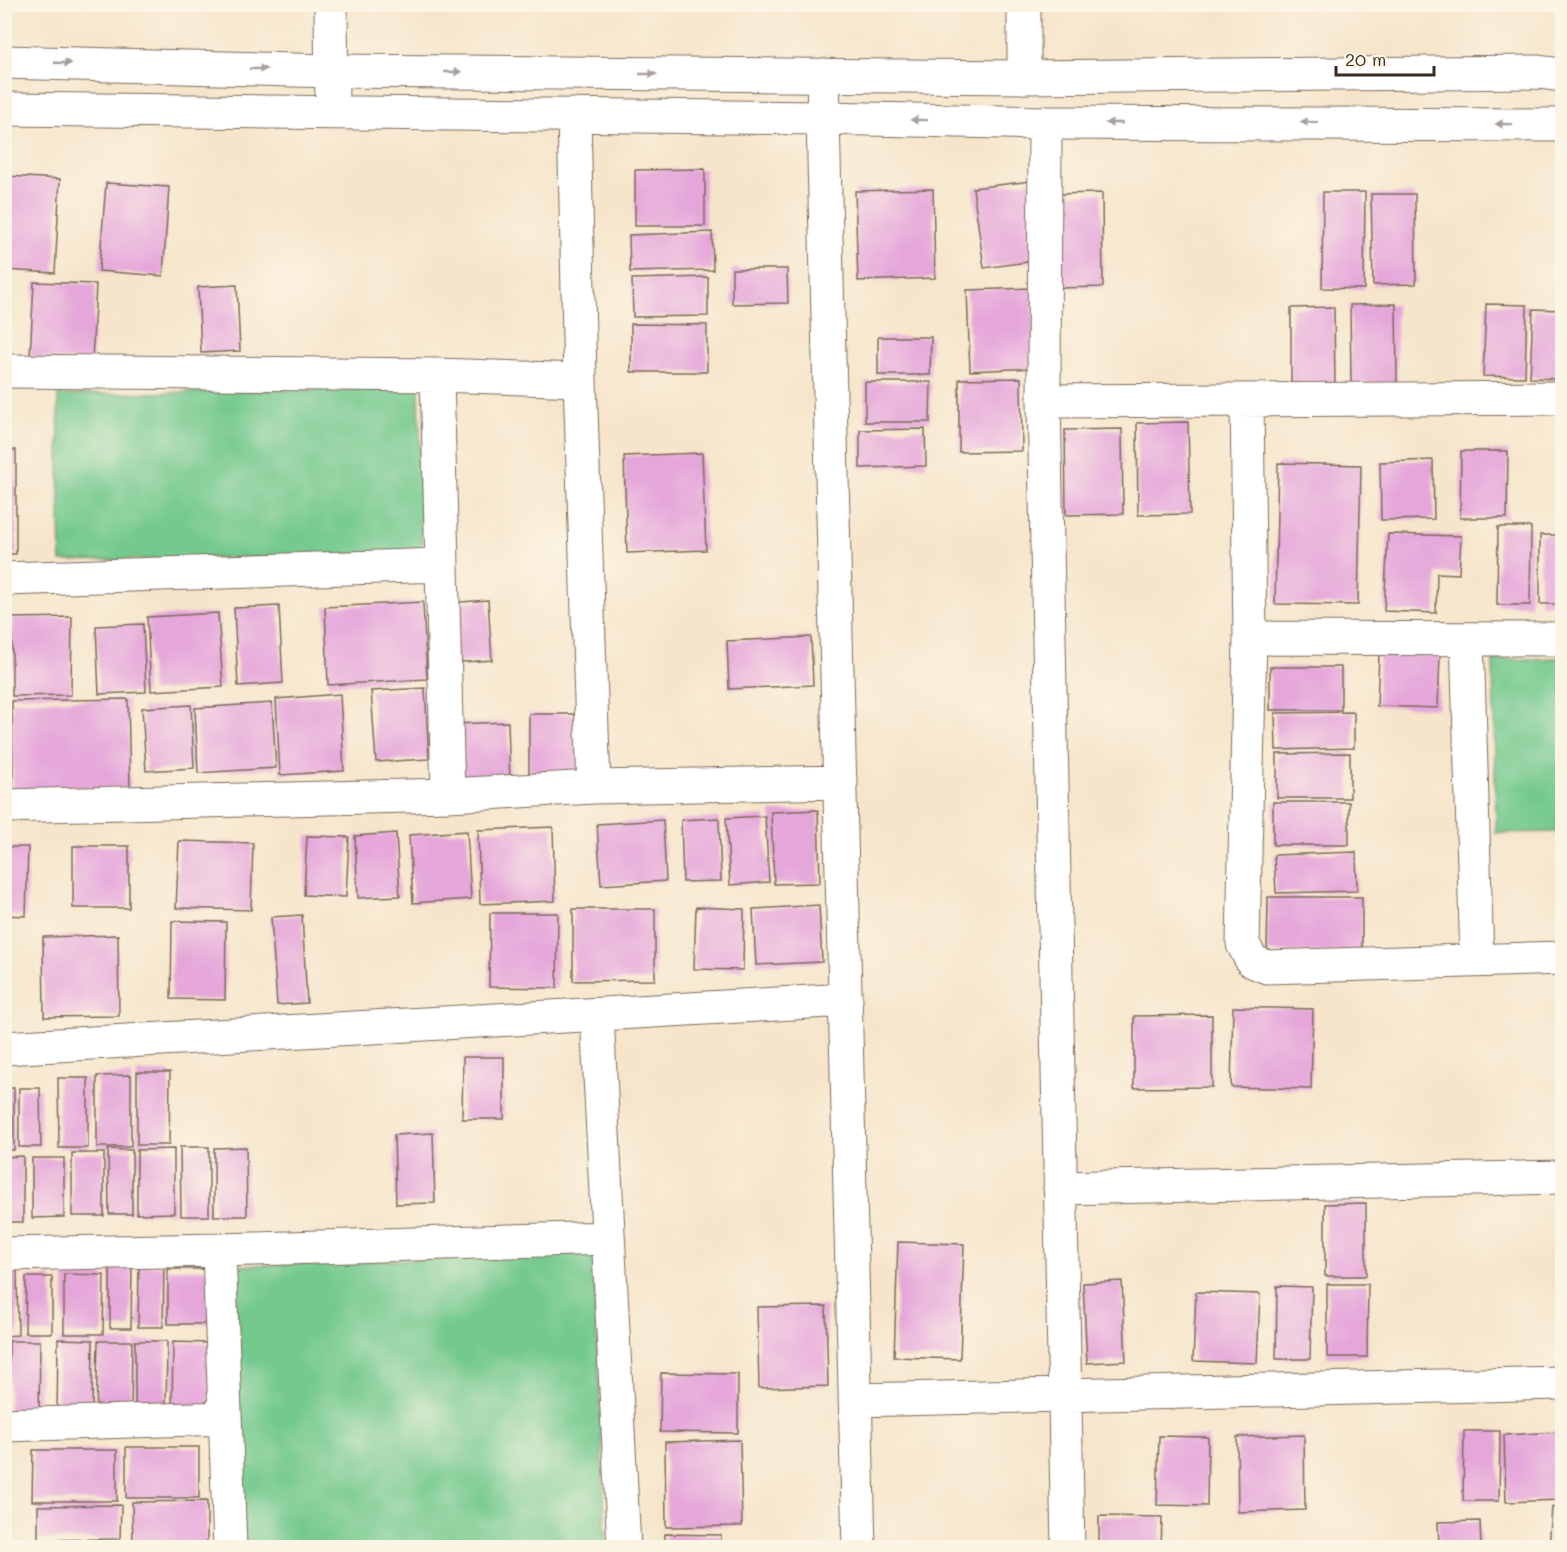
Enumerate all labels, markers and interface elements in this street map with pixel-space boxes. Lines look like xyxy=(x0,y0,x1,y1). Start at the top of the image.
scale bar xyxy=(1336,39,1434,77)
text: 20 m xyxy=(1345,47,1386,71)
one-way arrow xyxy=(53,59,72,68)
one-way arrow xyxy=(248,64,267,74)
one-way arrow xyxy=(443,67,462,77)
one-way arrow xyxy=(638,69,657,79)
one-way arrow xyxy=(910,115,929,125)
one-way arrow xyxy=(1300,117,1319,127)
one-way arrow xyxy=(1105,118,1124,128)
one-way arrow xyxy=(1495,119,1514,129)

